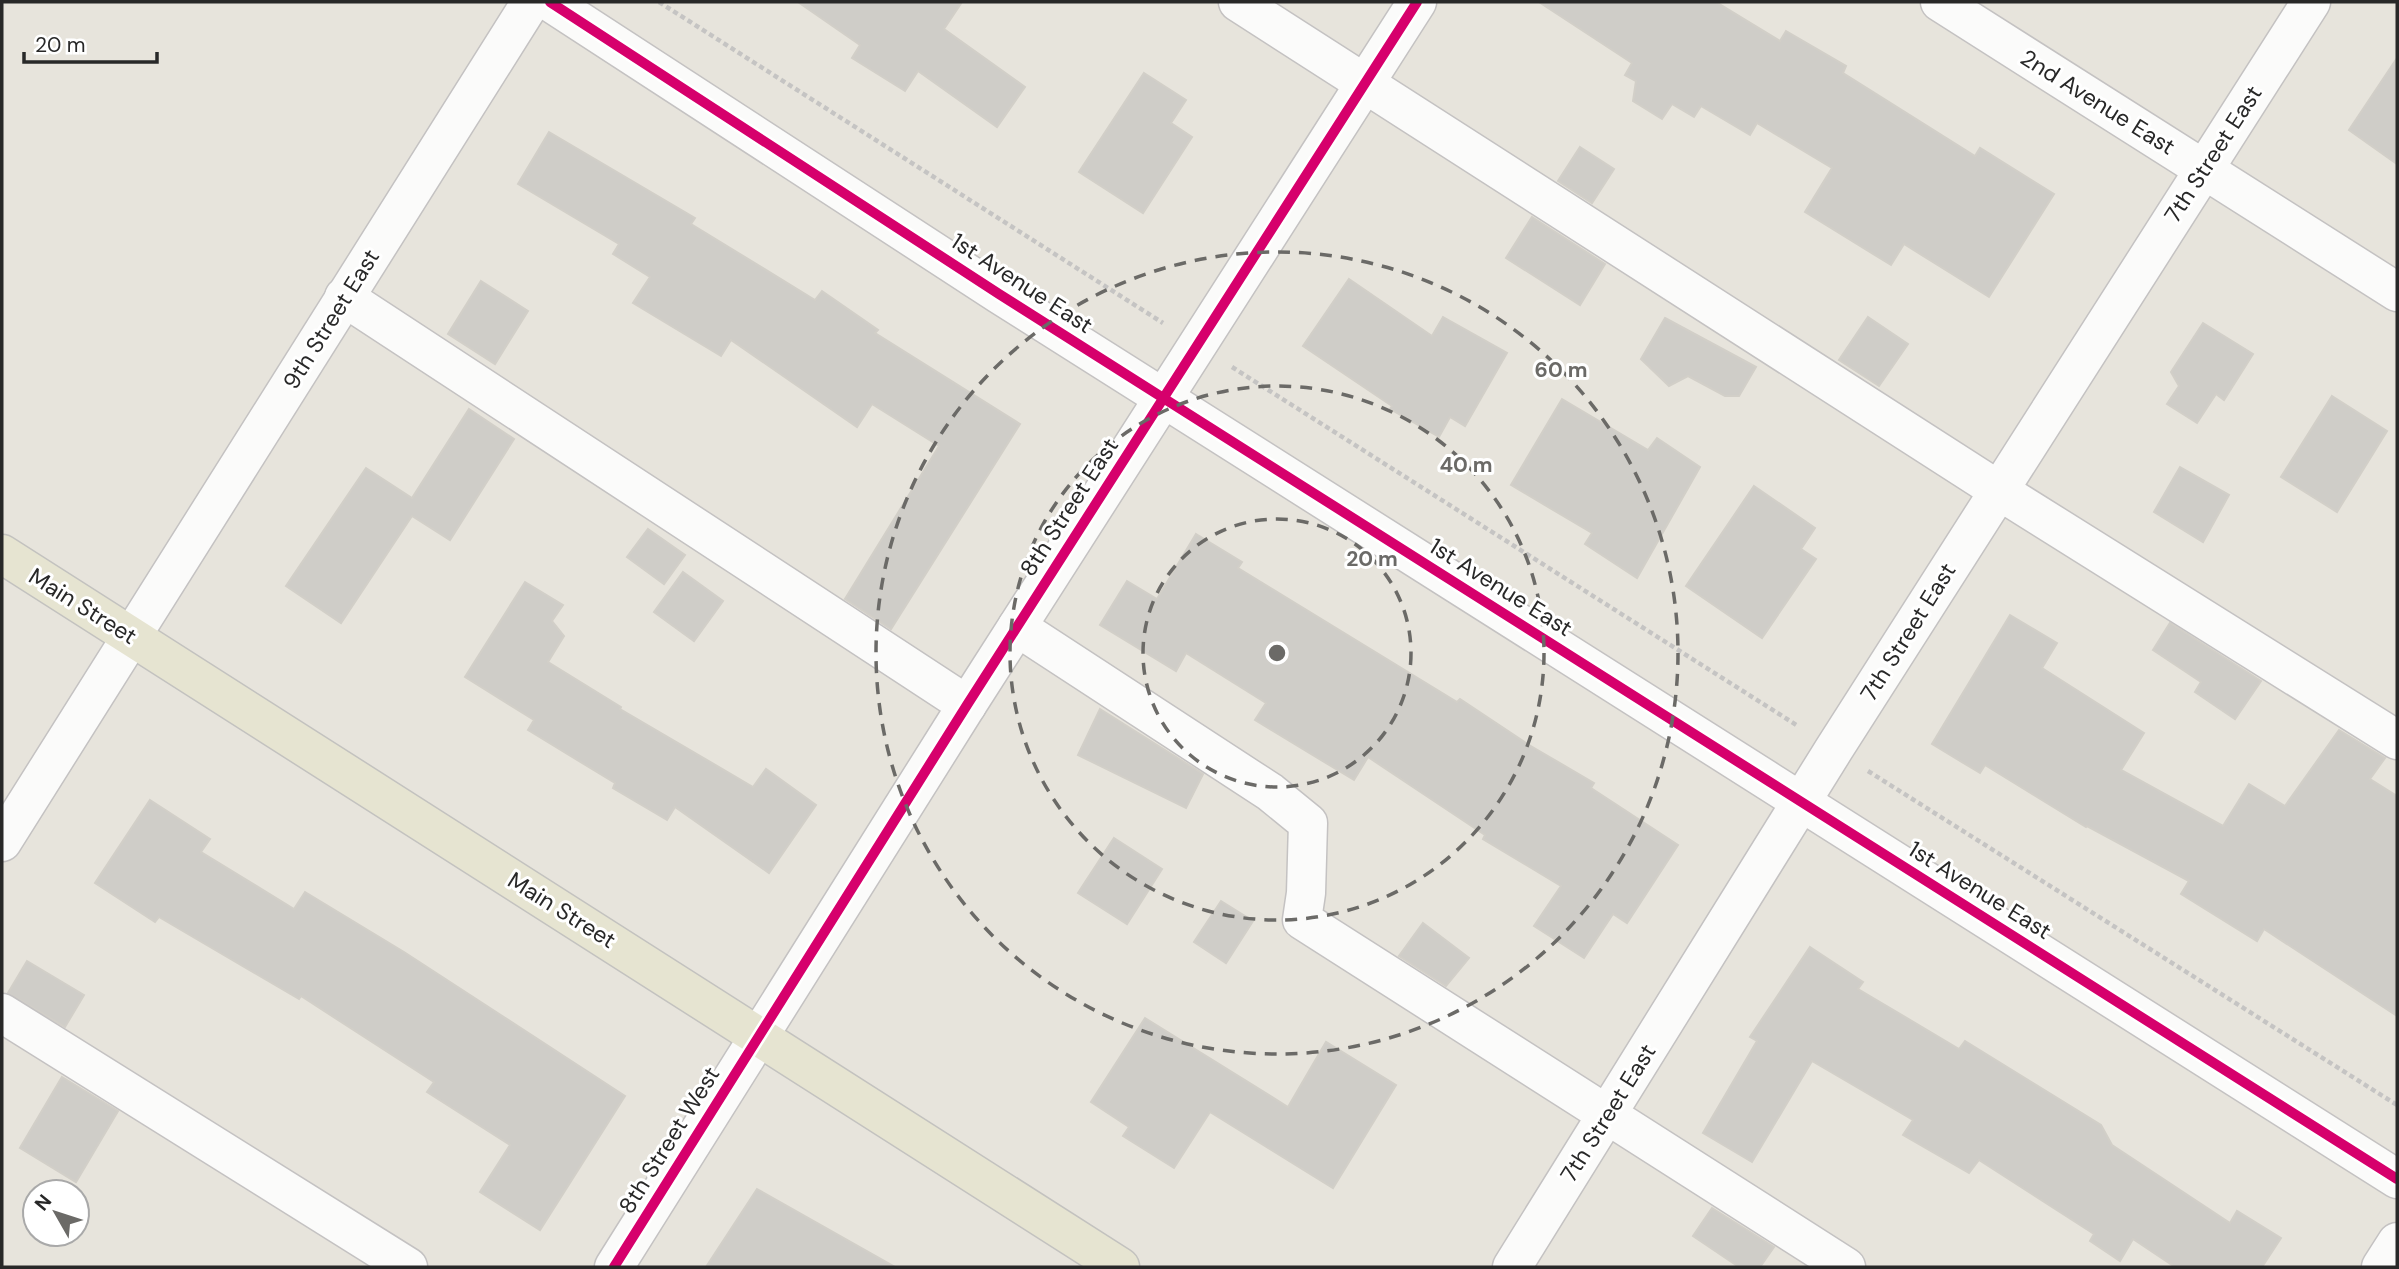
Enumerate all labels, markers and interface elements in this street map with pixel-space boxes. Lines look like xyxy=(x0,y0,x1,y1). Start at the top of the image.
scale bar xyxy=(24,21,158,65)
text: 20 m xyxy=(35,31,86,59)
street label: 2nd Avenue East xyxy=(2015,42,2181,162)
street label: 7th Street East xyxy=(2158,80,2268,228)
street label: 1st Avenue East xyxy=(945,226,1099,340)
street label: 9th Street East xyxy=(276,243,386,395)
text: 60 m xyxy=(1535,356,1587,384)
street label: 8th Street East xyxy=(1013,432,1125,582)
text: 40 m xyxy=(1439,451,1493,479)
street label: 1st Avenue East xyxy=(1424,531,1578,643)
text: 20 m xyxy=(1346,545,1398,573)
street label: 7th Street East xyxy=(1854,557,1962,707)
street label: Main Street xyxy=(23,561,143,651)
centre of rings xyxy=(1265,641,1289,665)
street label: 1st Avenue East xyxy=(1903,834,2057,946)
street label: Main Street xyxy=(502,865,622,955)
street label: 7th Street East xyxy=(1554,1038,1662,1188)
street label: 8th Street West xyxy=(612,1061,726,1219)
north arrow xyxy=(21,1178,91,1248)
text: N xyxy=(29,1189,57,1216)

